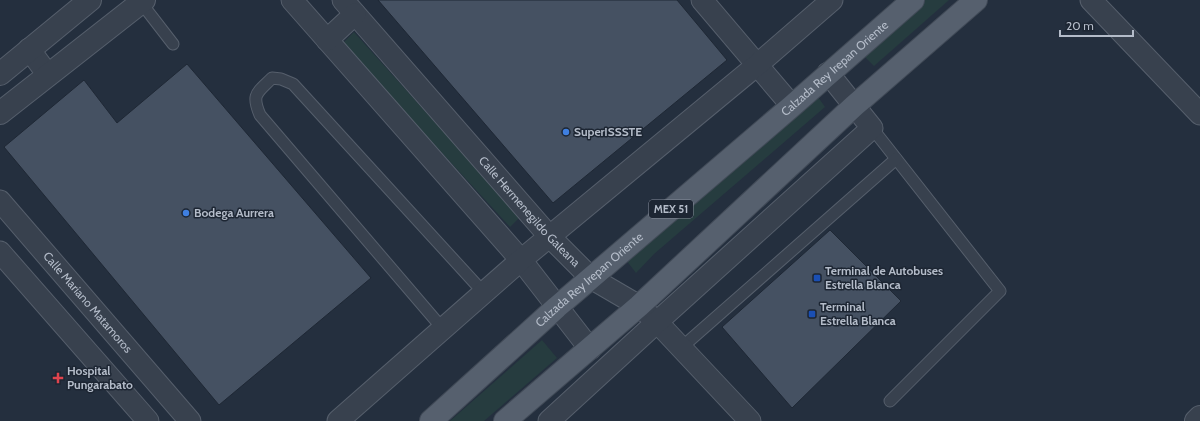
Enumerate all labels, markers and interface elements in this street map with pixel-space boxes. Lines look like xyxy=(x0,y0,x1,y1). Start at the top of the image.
scale bar xyxy=(1060,12,1133,38)
street label: Calzada Rey Irepan Oriente xyxy=(778,17,891,119)
text: 20 m xyxy=(1066,18,1094,33)
place label: SuperISSSTE xyxy=(574,124,642,139)
marker: SuperISSSTE xyxy=(561,127,571,137)
street label: Calle Hermenegildo Galeana xyxy=(476,153,584,270)
road number: MEX 51 xyxy=(649,200,693,218)
place label: Bodega Aurrera xyxy=(194,205,274,220)
marker: Bodega Aurrera xyxy=(181,208,191,218)
street label: Calzada Rey Irepan Oriente xyxy=(532,229,646,330)
street label: Calle Mariano Matamoros xyxy=(40,248,136,356)
place label: Terminal de Autobuses Estrella Blanca xyxy=(825,263,943,292)
marker: Terminal de Autobuses Estrella Blanca xyxy=(812,273,822,283)
place label: Terminal Estrella Blanca xyxy=(820,299,896,328)
marker: Terminal Estrella Blanca xyxy=(807,309,817,319)
place label: Hospital Pungarabato xyxy=(67,363,133,392)
marker: Hospital Pungarabato xyxy=(52,372,64,384)

